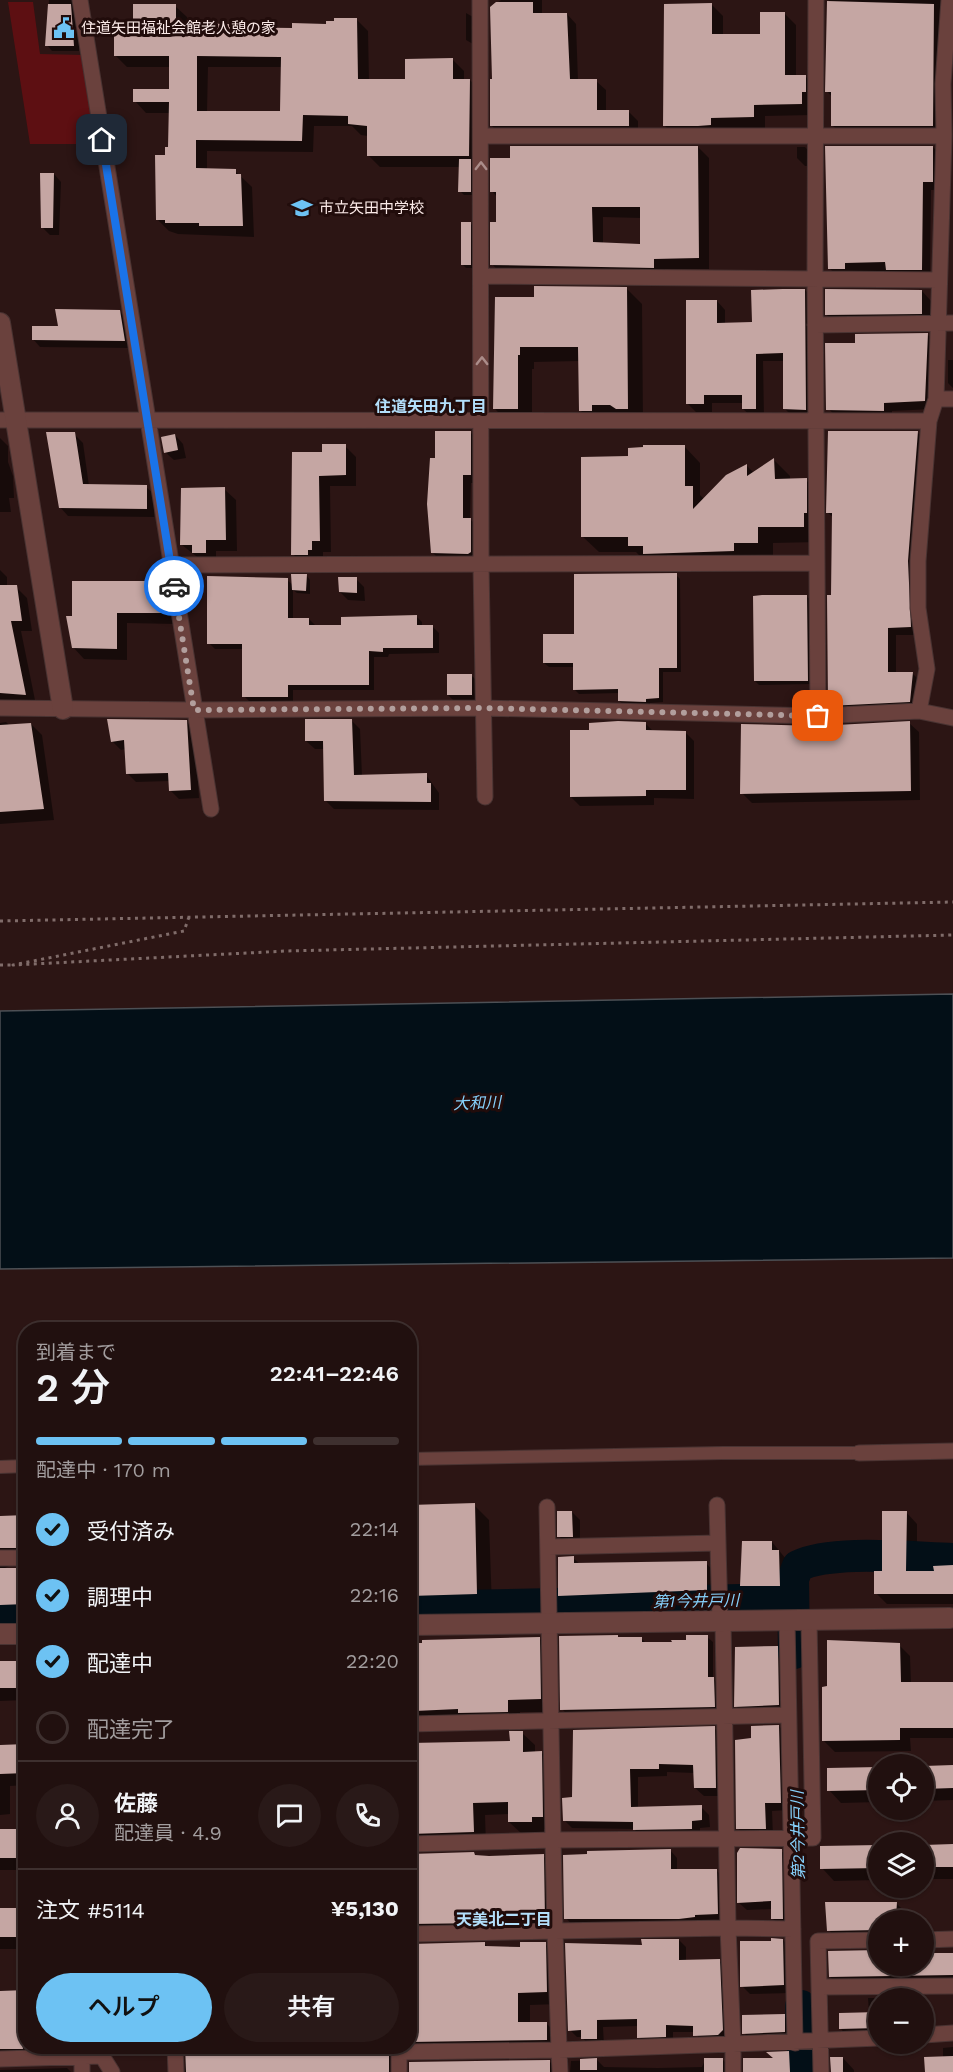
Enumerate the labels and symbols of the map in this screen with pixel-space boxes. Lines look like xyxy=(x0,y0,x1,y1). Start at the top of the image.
public building icon: 住道矢田福祉会館老人憩の家 xyxy=(52,16,76,40)
place label: 住道矢田福祉会館老人憩の家 xyxy=(81,19,276,37)
pin xyxy=(76,114,127,165)
one-way arrow xyxy=(475,162,487,171)
school or university icon: 市立矢田中学校 xyxy=(290,196,314,220)
place label: 市立矢田中学校 xyxy=(319,199,424,217)
one-way arrow xyxy=(476,357,488,366)
district label: 住道矢田九丁目 xyxy=(374,397,487,416)
courier xyxy=(144,556,204,616)
pin xyxy=(792,690,843,741)
water label: 大和川 xyxy=(453,1093,503,1113)
water label: 第1今井戸川 xyxy=(653,1591,741,1611)
water label: 第2今井戸川 xyxy=(788,1788,808,1880)
district label: 天美北二丁目 xyxy=(456,1910,552,1929)

